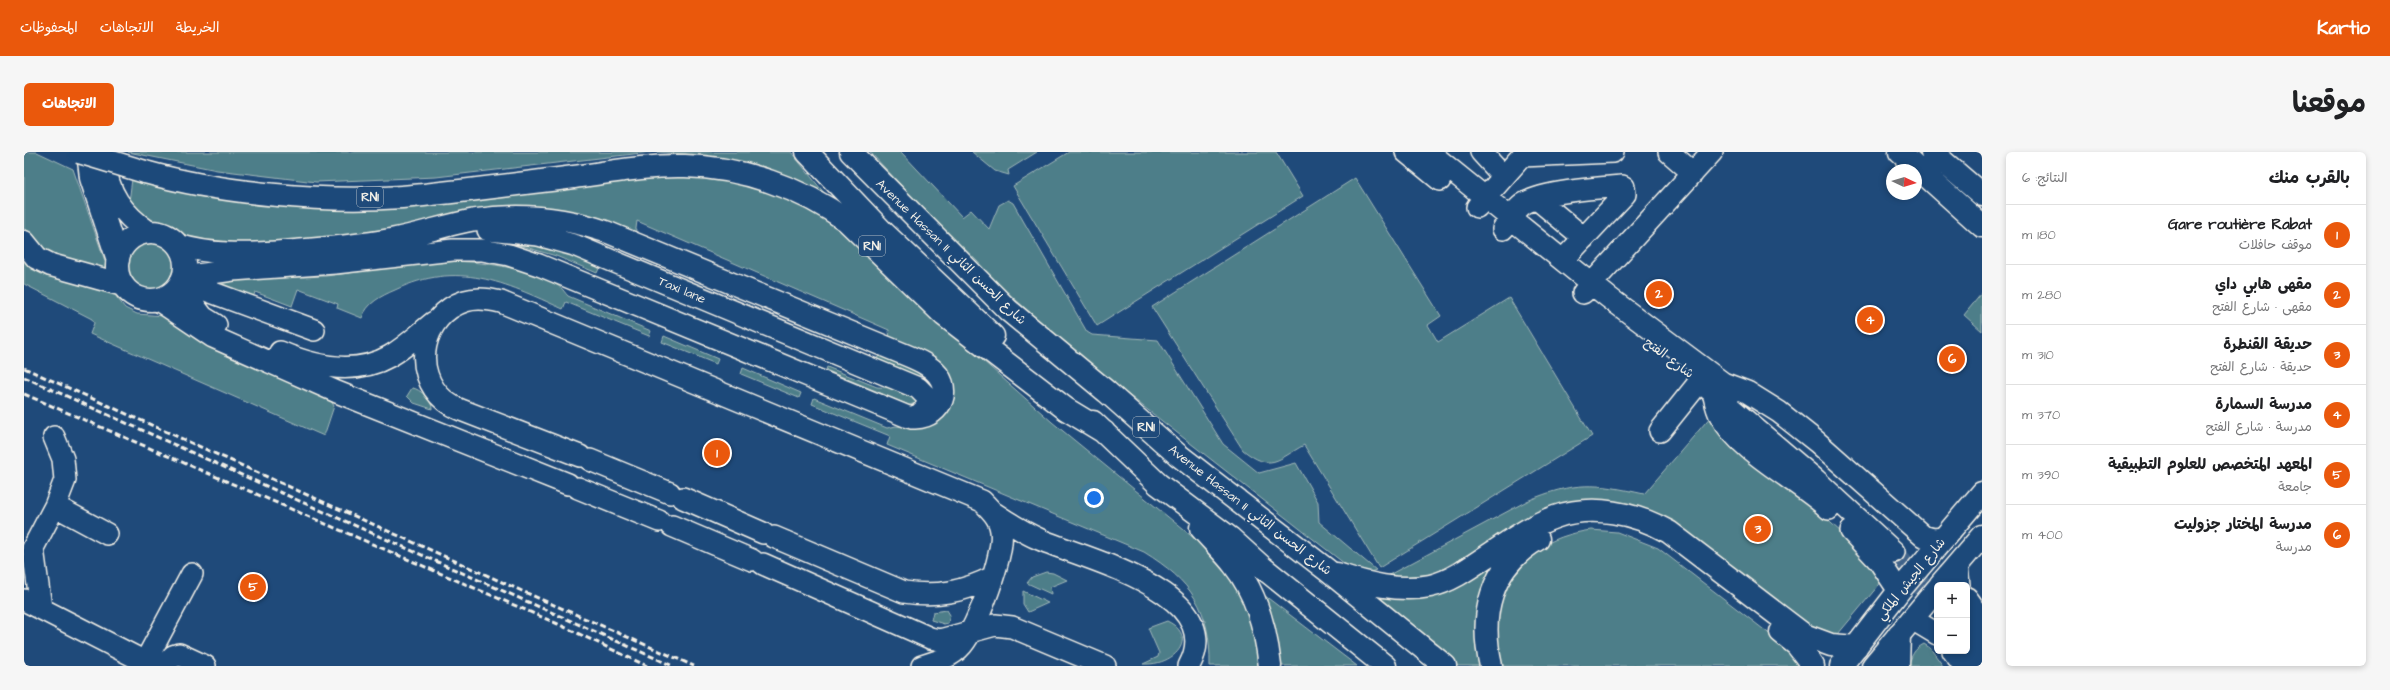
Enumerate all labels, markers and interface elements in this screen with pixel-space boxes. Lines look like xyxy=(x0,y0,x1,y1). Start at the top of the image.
text: Kartio xyxy=(2317,15,2370,42)
text: المحفوظات xyxy=(20,18,78,38)
text: الاتجاهات xyxy=(100,18,154,38)
text: الخريطة xyxy=(176,18,219,38)
button: الاتجاهات xyxy=(24,83,114,126)
text: موقعنا xyxy=(2292,84,2366,123)
north arrow xyxy=(1886,164,1922,200)
text: بالقرب منك xyxy=(2269,166,2350,190)
text: النتائج: 6 xyxy=(2022,169,2068,187)
street label: Avenue Hassan II شارع الحسن الثاني xyxy=(870,175,1030,330)
road number: RN1 xyxy=(357,187,383,207)
text: Gare routière Rabat xyxy=(2168,214,2312,235)
text: 180 m xyxy=(2022,226,2056,244)
text: 1 xyxy=(2336,226,2338,244)
road number: RN1 xyxy=(859,236,885,256)
text: موقف حافلات xyxy=(2239,236,2312,254)
street label: Taxi lane xyxy=(655,272,709,308)
text: مقهى هابي داي xyxy=(2215,274,2312,295)
pin: 2 xyxy=(1646,279,1672,309)
text: 280 m xyxy=(2022,286,2061,304)
text: 2 xyxy=(2333,286,2341,304)
text: مقهى · شارع الفتح xyxy=(2212,298,2312,316)
pin: 4 xyxy=(1857,305,1883,335)
street label: شارع الفتح xyxy=(1641,333,1697,383)
text: حديقة القنطرة xyxy=(2223,334,2312,355)
pin: 6 xyxy=(1939,344,1965,374)
text: 310 m xyxy=(2022,346,2054,364)
text: 3 xyxy=(2334,346,2340,364)
text: حديقة · شارع الفتح xyxy=(2210,358,2312,376)
text: مدرسة السمارة xyxy=(2215,394,2312,415)
text: 370 m xyxy=(2022,406,2060,424)
text: 4 xyxy=(2333,406,2341,424)
road number: RN1 xyxy=(1133,417,1159,437)
text: مدرسة · شارع الفتح xyxy=(2206,418,2312,436)
pin: 1 xyxy=(704,438,730,468)
street label: Avenue Hassan II شارع الحسن الثاني xyxy=(1163,441,1335,581)
text: المعهد المتخصص للعلوم التطبيقية xyxy=(2108,454,2312,475)
text: 390 m xyxy=(2022,466,2060,484)
text: 5 xyxy=(2332,466,2342,484)
text: جامعة xyxy=(2278,478,2312,496)
your location xyxy=(1084,488,1104,508)
pin: 3 xyxy=(1745,514,1771,544)
text: مدرسة المختار جزوليت xyxy=(2174,514,2312,535)
text: 400 m xyxy=(2022,526,2063,544)
text: 6 xyxy=(2333,526,2341,544)
street label: شارع الجيش الملكي xyxy=(1872,534,1951,625)
text: مدرسة xyxy=(2276,538,2312,556)
pin: 5 xyxy=(240,572,266,602)
map controls xyxy=(1934,582,1970,654)
button: + xyxy=(1934,582,1970,618)
button: − xyxy=(1934,618,1970,654)

